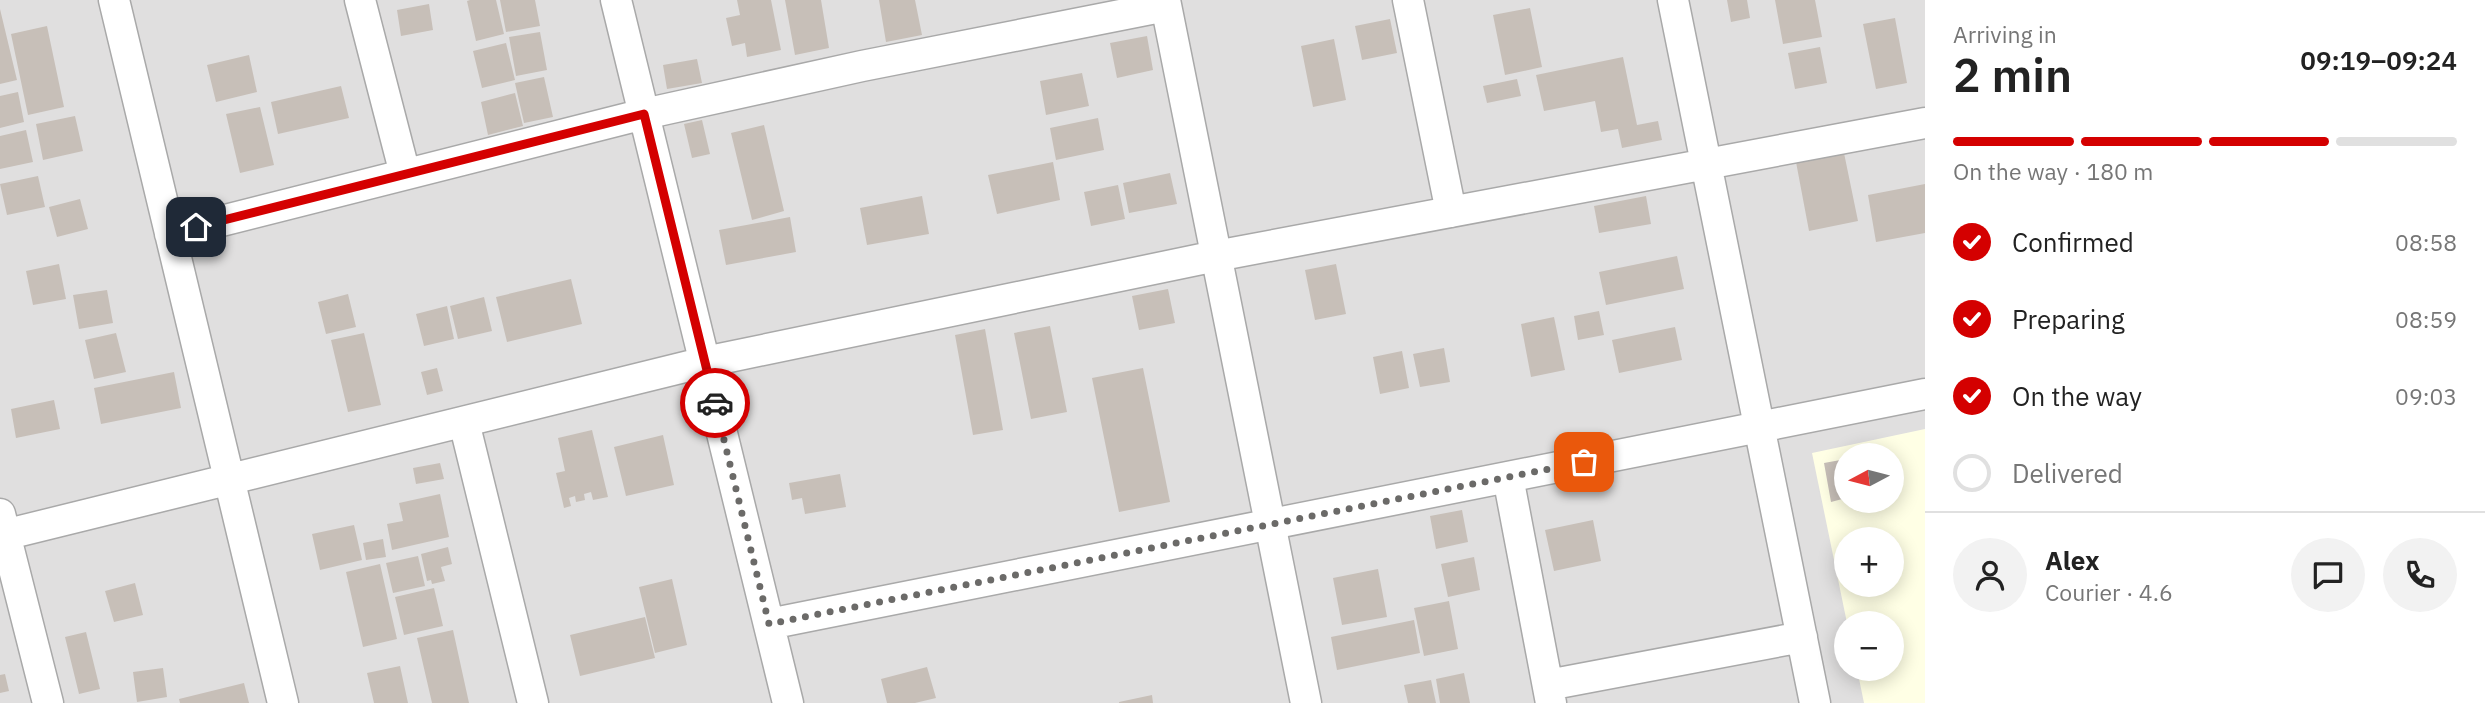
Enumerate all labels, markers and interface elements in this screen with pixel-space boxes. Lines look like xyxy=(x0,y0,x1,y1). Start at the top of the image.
text: Arriving in xyxy=(1953,19,2057,49)
text: 09:19–09:24 xyxy=(2300,43,2457,77)
text: 2 min xyxy=(1953,45,2072,105)
text: On the way · 180 m xyxy=(1953,156,2153,186)
pin xyxy=(166,197,226,257)
icon: home xyxy=(177,208,215,246)
icon: check xyxy=(1953,223,1991,261)
text: Confirmed xyxy=(2012,225,2134,259)
text: 08:58 xyxy=(2395,227,2457,257)
icon: check xyxy=(1953,300,1991,338)
text: Preparing xyxy=(2012,302,2125,336)
text: 08:59 xyxy=(2395,304,2457,334)
courier xyxy=(680,368,750,438)
icon: check xyxy=(1953,377,1991,415)
text: On the way xyxy=(2012,379,2142,413)
text: 09:03 xyxy=(2395,381,2457,411)
icon: car xyxy=(696,384,734,422)
pin xyxy=(1554,432,1614,492)
icon: bag xyxy=(1565,443,1603,481)
north arrow xyxy=(1834,443,1904,513)
map controls xyxy=(1834,443,1904,681)
text: Delivered xyxy=(2012,456,2123,490)
button: + xyxy=(1834,527,1904,597)
button: person xyxy=(1953,538,2027,612)
button: chat xyxy=(2291,538,2365,612)
button: phone xyxy=(2383,538,2457,612)
text: Alex xyxy=(2045,543,2099,577)
text: Courier · 4.6 xyxy=(2045,577,2173,607)
button: − xyxy=(1834,611,1904,681)

